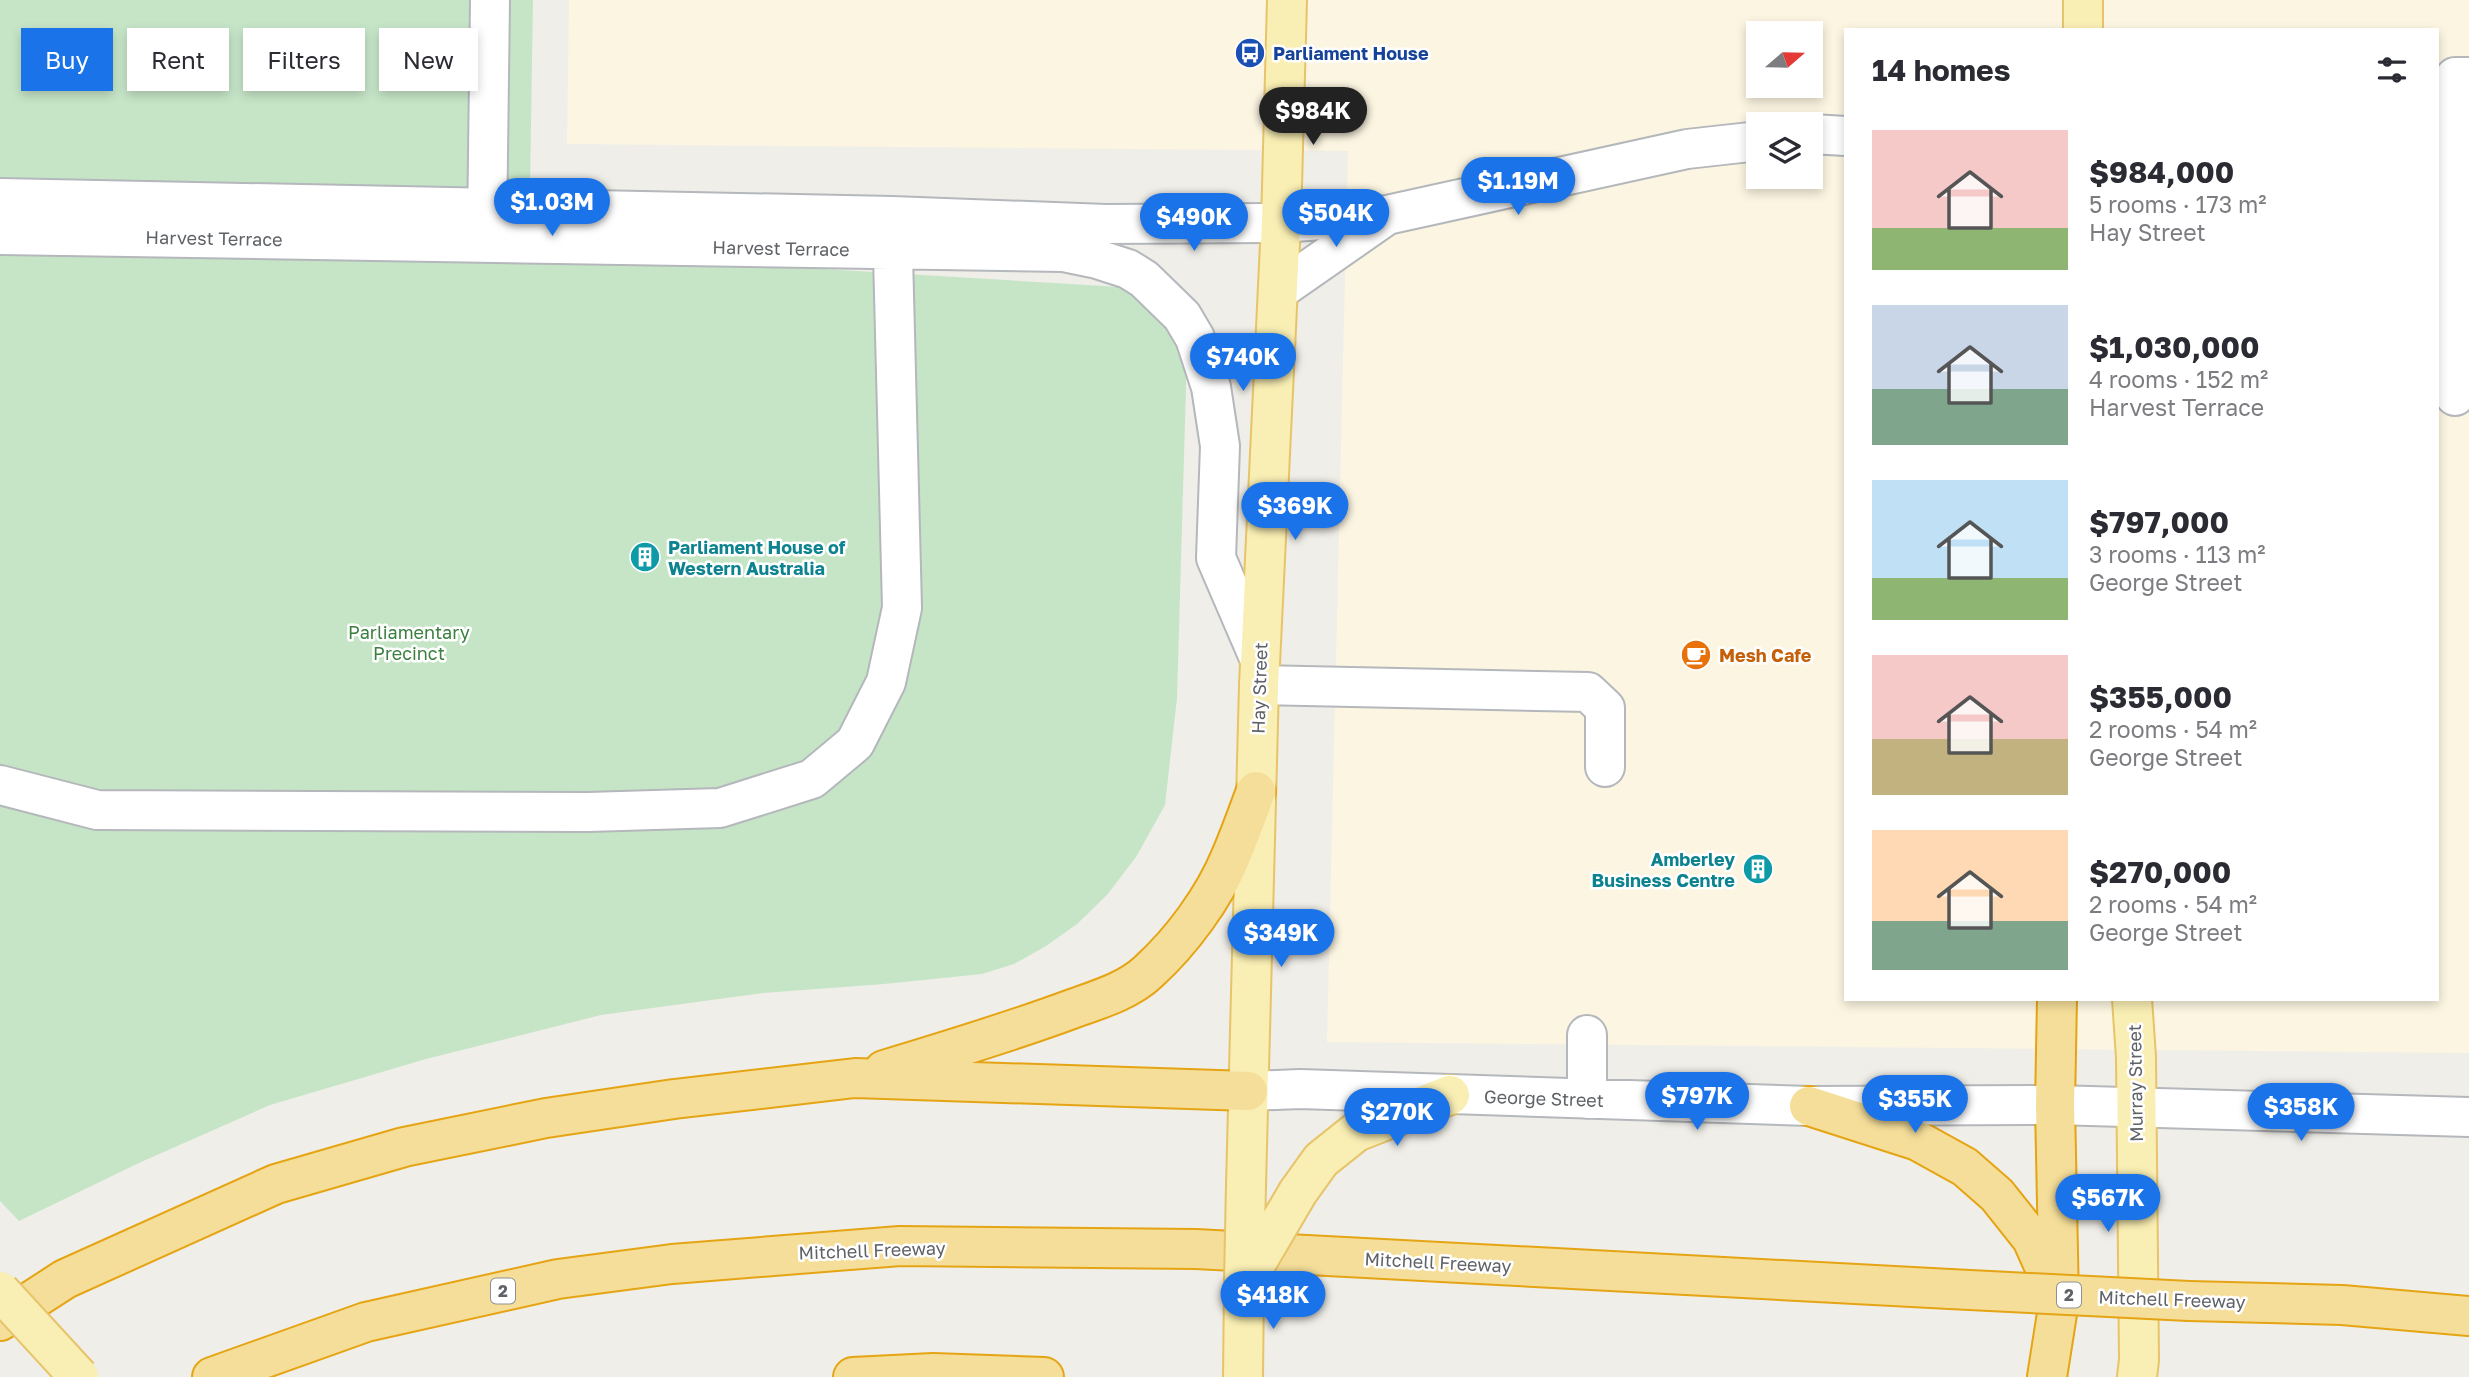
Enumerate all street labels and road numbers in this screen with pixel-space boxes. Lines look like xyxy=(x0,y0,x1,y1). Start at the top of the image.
street label: Harvest Terrace xyxy=(145,226,283,250)
street label: Harvest Terrace xyxy=(712,236,850,260)
street label: Hay Street xyxy=(1246,642,1272,734)
street label: Murray Street xyxy=(2123,1024,2147,1142)
street label: George Street xyxy=(1484,1085,1604,1111)
street label: Mitchell Freeway xyxy=(798,1236,946,1264)
street label: Mitchell Freeway xyxy=(1364,1247,1512,1277)
road number: 2 xyxy=(491,1278,515,1303)
road number: 2 xyxy=(2057,1282,2081,1308)
street label: Mitchell Freeway xyxy=(2098,1285,2246,1313)

